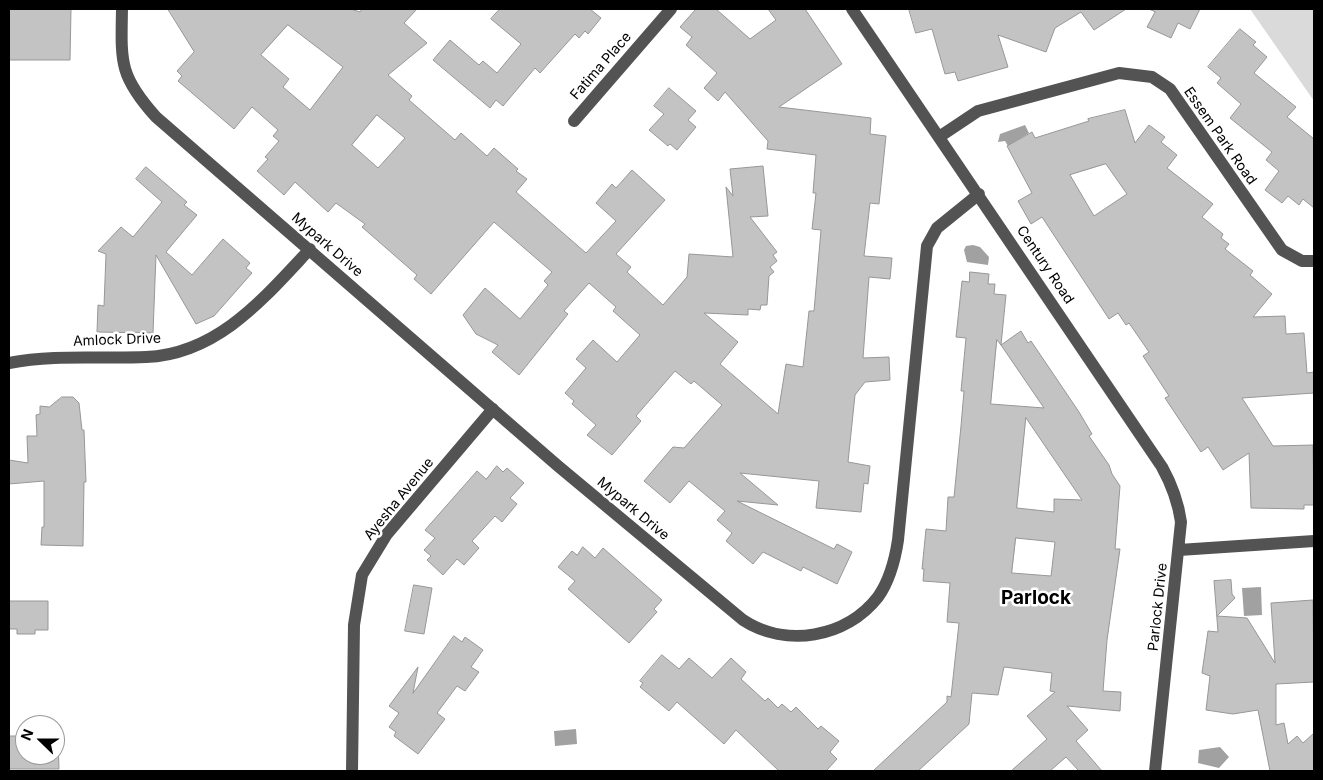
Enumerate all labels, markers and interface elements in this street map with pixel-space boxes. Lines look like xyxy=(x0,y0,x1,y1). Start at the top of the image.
street label: Fatima Place xyxy=(567,29,635,103)
street label: Essem Park Road xyxy=(1180,84,1260,188)
street label: Mypark Drive xyxy=(288,209,366,281)
street label: Century Road xyxy=(1013,223,1077,307)
street label: Amlock Drive xyxy=(73,330,161,350)
street label: Ayesha Avenue xyxy=(361,454,437,544)
street label: Mypark Drive xyxy=(594,474,672,544)
street label: Parlock Drive xyxy=(1145,562,1171,652)
district label: Parlock xyxy=(1001,587,1071,609)
north arrow xyxy=(15,715,65,765)
text: N xyxy=(17,726,36,743)

